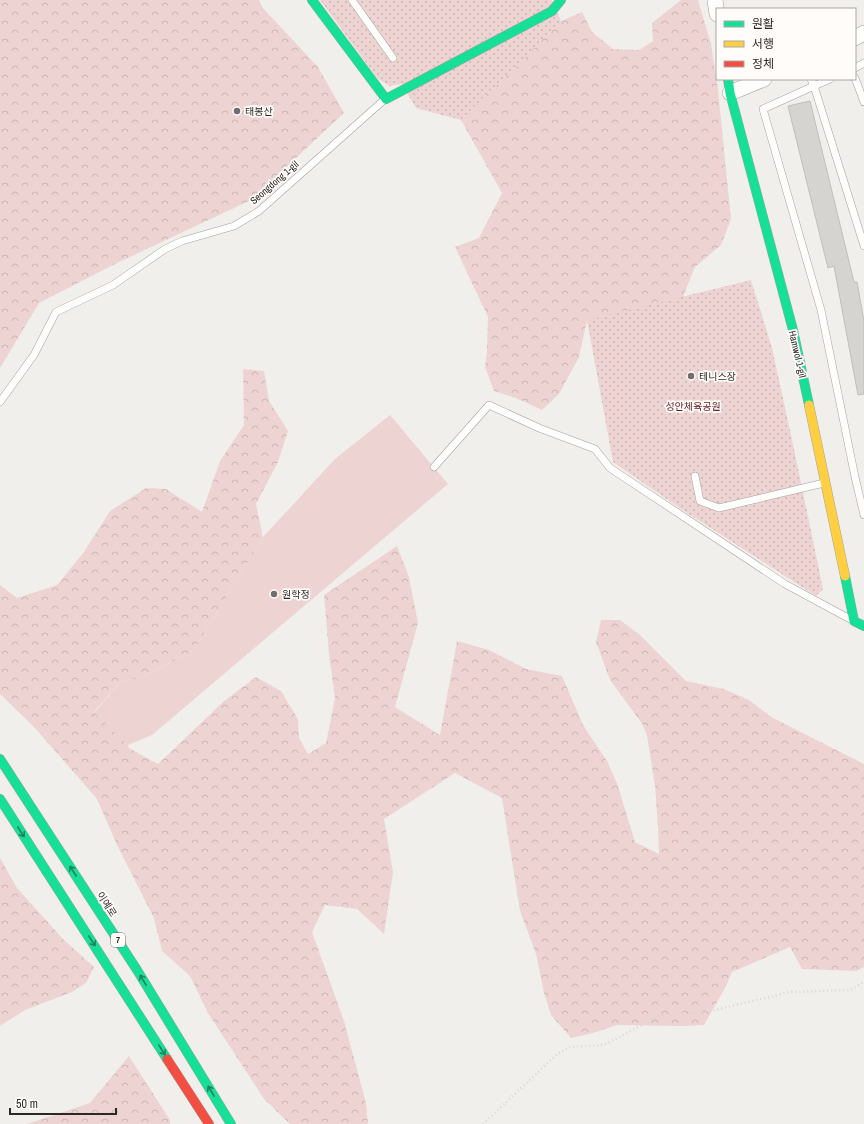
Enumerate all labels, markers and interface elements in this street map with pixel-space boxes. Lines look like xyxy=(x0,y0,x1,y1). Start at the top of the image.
legend xyxy=(716,8,856,80)
text: 원활 xyxy=(752,16,774,32)
text: 서행 xyxy=(752,36,774,52)
text: 정체 xyxy=(752,56,774,72)
place label: 태봉산 xyxy=(245,105,273,118)
marker: 태봉산 xyxy=(232,106,242,116)
street label: Seongdong 1-gil xyxy=(247,158,301,207)
street label: Hamwol 1-gil xyxy=(786,329,809,379)
place label: 테니스장 xyxy=(699,370,736,383)
marker: 테니스장 xyxy=(686,371,696,381)
park label: 성안체육공원 xyxy=(665,400,721,413)
place label: 원학정 xyxy=(282,588,310,601)
marker: 원학정 xyxy=(269,589,279,599)
one-way arrow xyxy=(17,826,25,837)
one-way arrow xyxy=(68,865,76,877)
street label: 이예로 xyxy=(94,889,120,919)
road number: 7 xyxy=(111,933,125,947)
one-way arrow xyxy=(88,935,96,947)
one-way arrow xyxy=(139,974,147,986)
one-way arrow xyxy=(158,1044,166,1055)
one-way arrow xyxy=(207,1086,215,1097)
scale bar xyxy=(10,1090,116,1116)
text: 50 m xyxy=(16,1096,38,1112)

